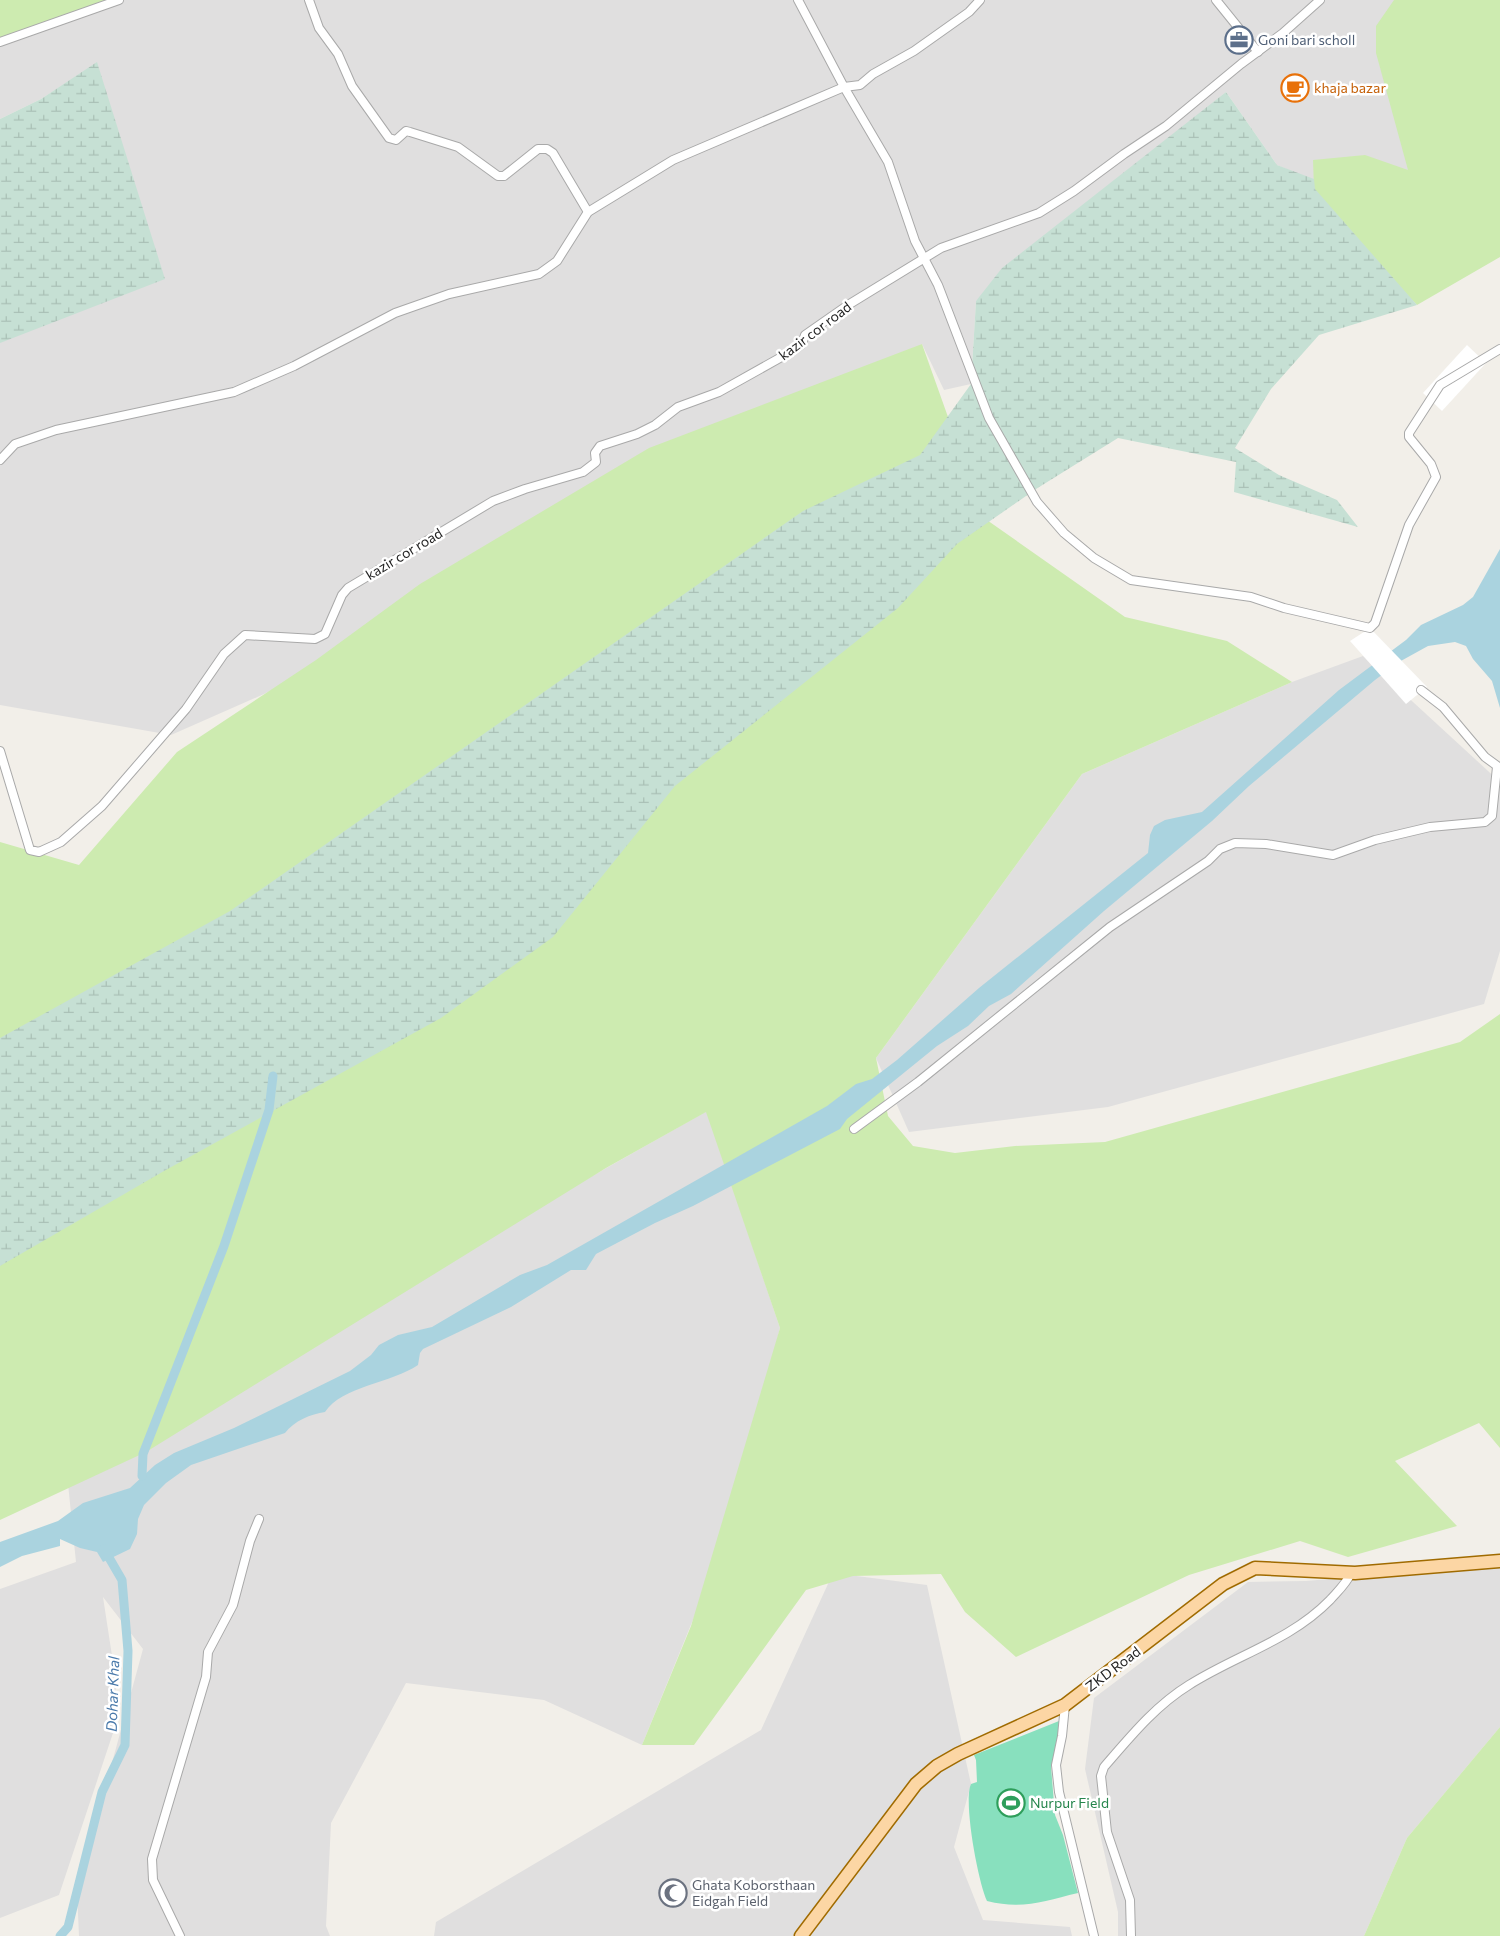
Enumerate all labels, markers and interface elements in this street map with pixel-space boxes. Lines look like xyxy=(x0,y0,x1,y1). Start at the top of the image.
office icon: Goni bari scholl xyxy=(1224,25,1254,55)
place label: Goni bari scholl xyxy=(1258,31,1355,48)
cafe icon: khaja bazar xyxy=(1280,73,1310,103)
place label: khaja bazar xyxy=(1314,79,1386,96)
street label: kazir cor road xyxy=(775,298,854,363)
street label: kazir cor road xyxy=(362,524,445,583)
street label: ZKD Road xyxy=(1082,1642,1144,1695)
water label: Dohar Khal xyxy=(102,1655,122,1732)
sports icon: Nurpur Field xyxy=(996,1788,1026,1818)
place label: Nurpur Field xyxy=(1030,1794,1109,1811)
place label: Ghata Koborsthaan Eidgah Field xyxy=(692,1876,815,1909)
mosque icon: Ghata Koborsthaan Eidgah Field xyxy=(658,1878,688,1908)

